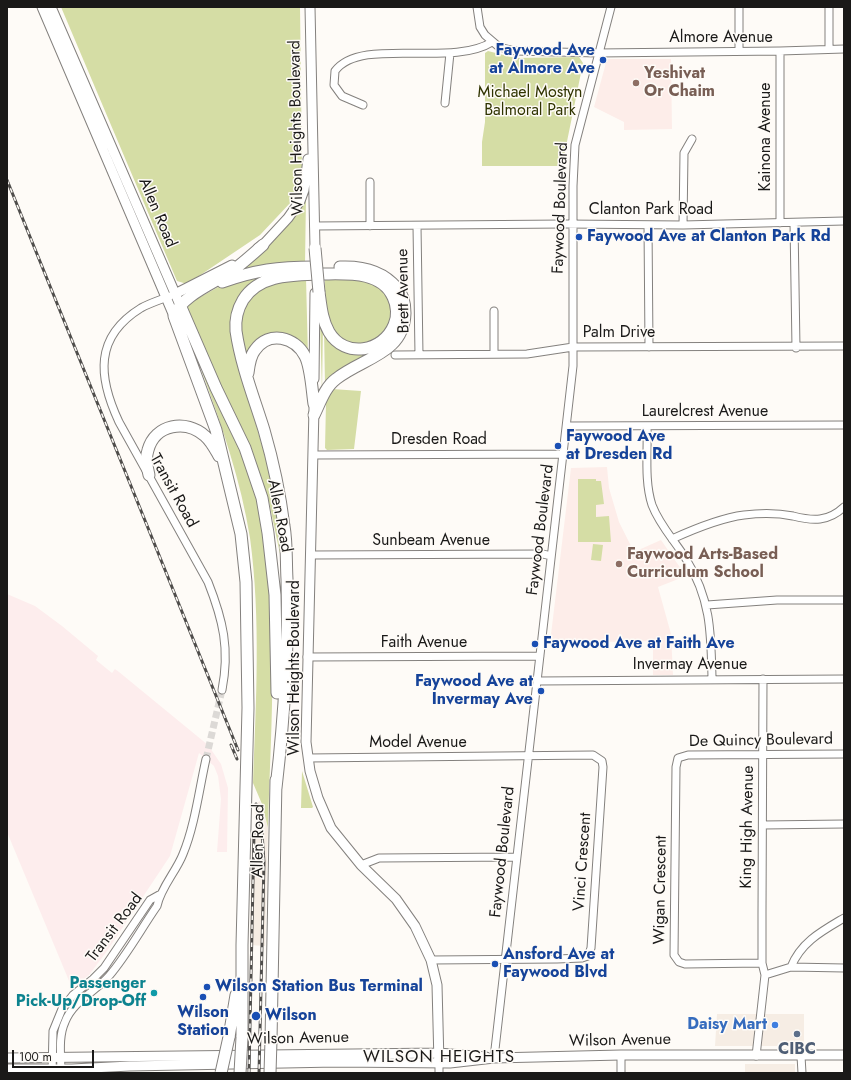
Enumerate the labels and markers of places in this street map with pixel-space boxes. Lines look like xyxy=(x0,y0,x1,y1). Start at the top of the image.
place label: Faywood Ave at Almore Ave xyxy=(489,41,595,79)
marker: Faywood Ave at Almore Ave xyxy=(598,55,608,65)
place label: Yeshivat Or Chaim xyxy=(644,64,715,102)
marker: Yeshivat Or Chaim xyxy=(631,78,641,88)
place label: Faywood Ave at Clanton Park Rd xyxy=(587,227,831,247)
marker: Faywood Ave at Clanton Park Rd xyxy=(574,232,584,242)
place label: Faywood Ave at Dresden Rd xyxy=(566,427,672,465)
marker: Faywood Ave at Dresden Rd xyxy=(553,441,563,451)
place label: Faywood Arts-Based Curriculum School xyxy=(627,545,778,583)
marker: Faywood Arts-Based Curriculum School xyxy=(614,559,624,569)
place label: Faywood Ave at Faith Ave xyxy=(543,634,735,654)
marker: Faywood Ave at Faith Ave xyxy=(530,639,540,649)
place label: Faywood Ave at Invermay Ave xyxy=(415,672,533,710)
marker: Faywood Ave at Invermay Ave xyxy=(536,686,546,696)
place label: Ansford Ave at Faywood Blvd xyxy=(503,945,614,983)
marker: Ansford Ave at Faywood Blvd xyxy=(490,959,500,969)
place label: Passenger Pick-Up/Drop-Off xyxy=(16,974,146,1012)
place label: Wilson Station Bus Terminal xyxy=(215,977,423,997)
marker: Wilson Station Bus Terminal xyxy=(202,982,212,992)
marker: Passenger Pick-Up/Drop-Off xyxy=(149,988,159,998)
marker: Wilson Station xyxy=(198,992,208,1002)
place label: Wilson Station xyxy=(177,1003,229,1041)
place label: Wilson xyxy=(265,1006,317,1026)
marker: Wilson xyxy=(250,1010,262,1022)
place label: Daisy Mart xyxy=(687,1015,767,1035)
marker: Daisy Mart xyxy=(770,1020,780,1030)
marker: CIBC xyxy=(792,1029,802,1039)
place label: CIBC xyxy=(778,1040,816,1060)

